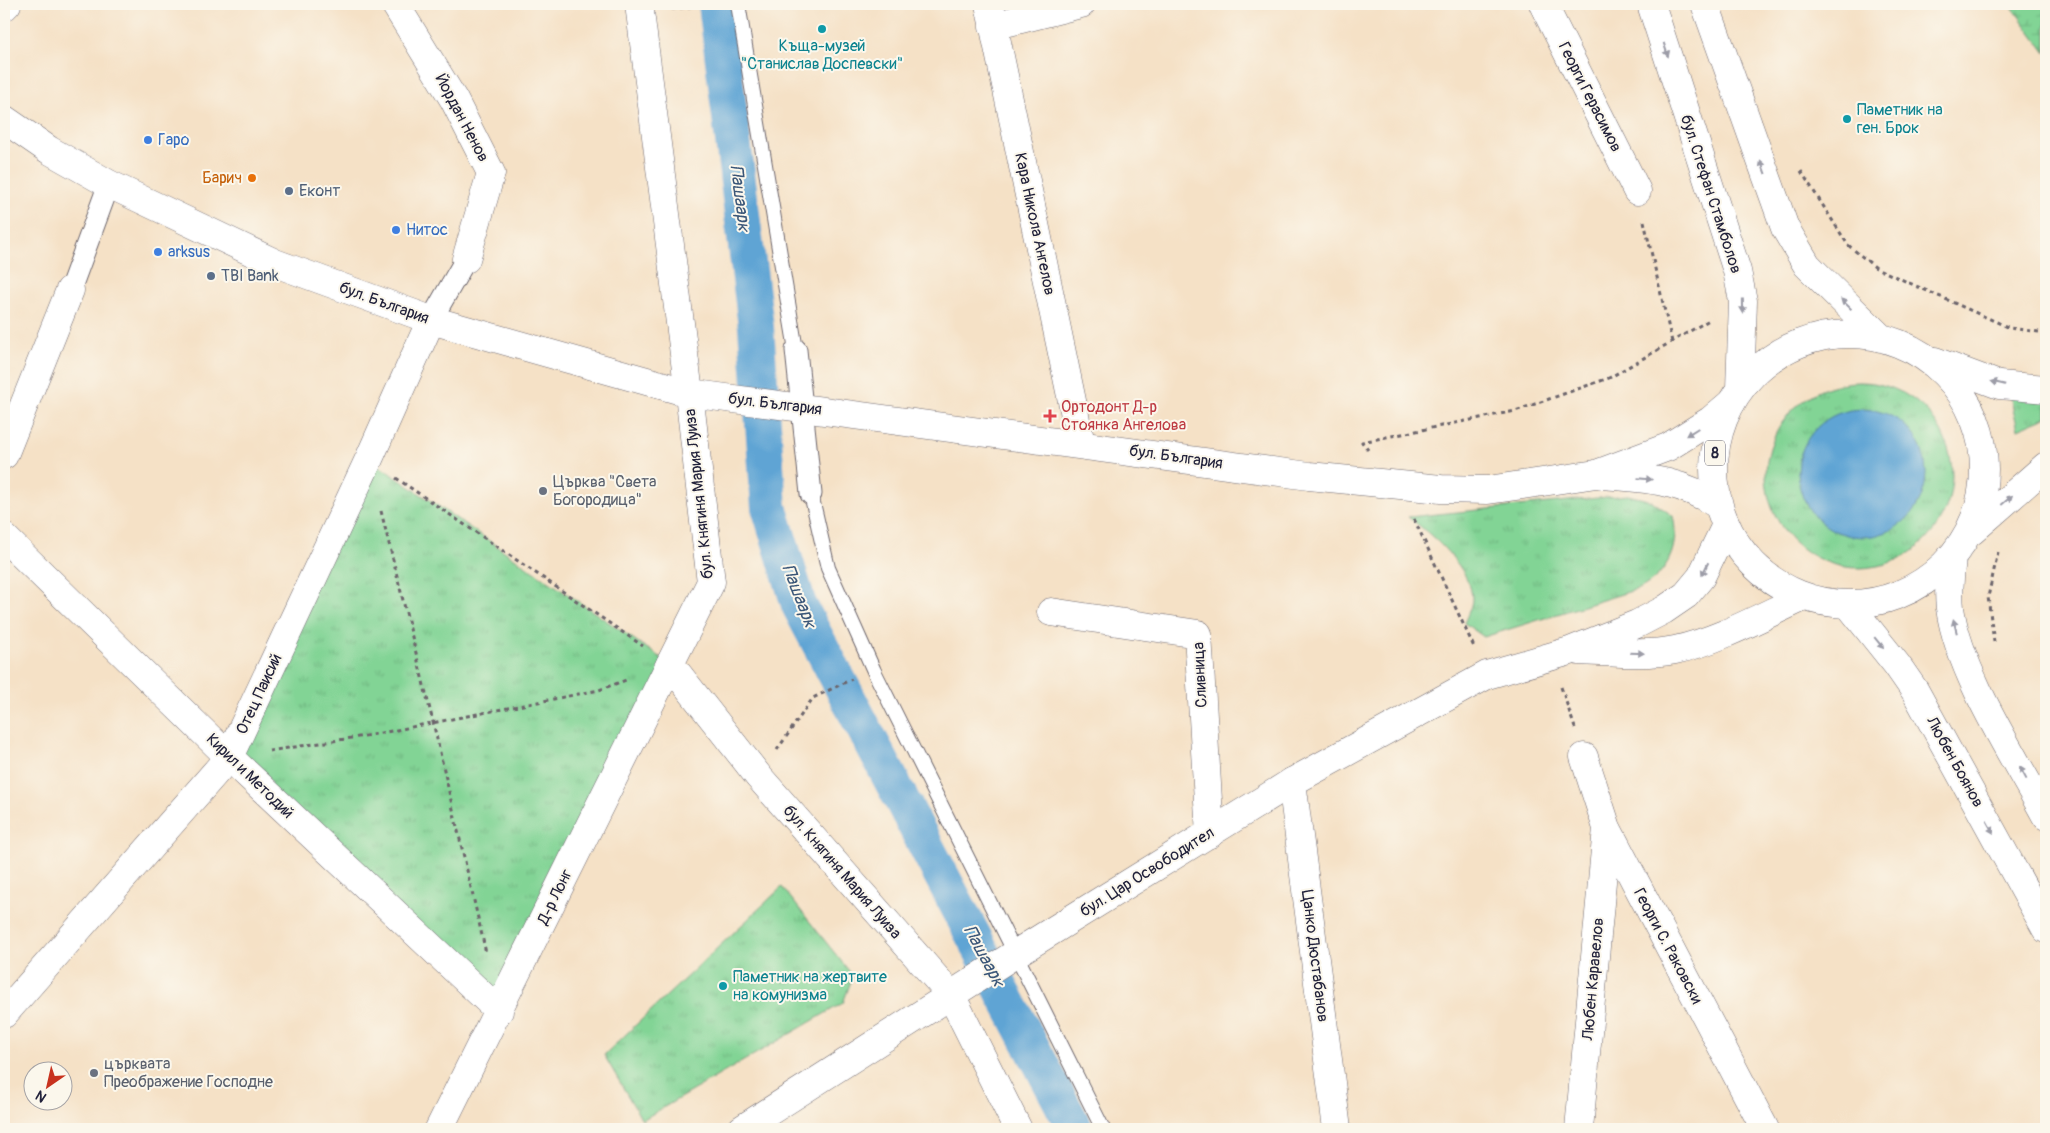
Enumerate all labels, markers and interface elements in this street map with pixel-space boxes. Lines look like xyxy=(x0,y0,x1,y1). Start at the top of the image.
marker: Къща-музей "Станислав Доспевски" xyxy=(816,23,828,35)
place label: Къща-музей "Станислав Доспевски" xyxy=(741,36,903,74)
street label: Георги Герасимов xyxy=(1554,39,1626,155)
one-way arrow xyxy=(1662,43,1670,58)
street label: Йордан Ненов xyxy=(430,71,494,165)
place label: Паметник на ген. Брок xyxy=(1857,100,1943,138)
street label: бул. Стефан Стамболов xyxy=(1676,112,1746,276)
marker: Паметник на ген. Брок xyxy=(1841,113,1853,125)
place label: Гаро xyxy=(158,130,190,150)
marker: Гаро xyxy=(142,134,154,146)
street label: Кара Никола Ангелов xyxy=(1010,151,1060,297)
one-way arrow xyxy=(1759,160,1766,175)
water label: Пашаарк xyxy=(725,164,756,234)
place label: Барич xyxy=(202,168,242,188)
marker: Барич xyxy=(246,172,258,184)
place label: Еконт xyxy=(299,181,340,201)
marker: Еконт xyxy=(283,185,295,197)
place label: Нитос xyxy=(406,220,448,240)
marker: Нитос xyxy=(390,224,402,236)
place label: arksus xyxy=(168,242,210,262)
marker: arksus xyxy=(152,246,164,258)
place label: TBI Bank xyxy=(221,266,279,286)
marker: TBI Bank xyxy=(205,270,217,282)
street label: бул. България xyxy=(336,277,432,329)
one-way arrow xyxy=(1739,298,1747,314)
one-way arrow xyxy=(1840,298,1852,310)
one-way arrow xyxy=(1990,379,2005,387)
street label: бул. България xyxy=(727,388,823,420)
place label: Ортодонт Д-р Стоянка Ангелова xyxy=(1061,397,1186,435)
street label: бул. Княгиня Мария Луиза xyxy=(680,408,718,580)
marker: Ортодонт Д-р Стоянка Ангелова xyxy=(1043,409,1057,423)
one-way arrow xyxy=(1686,428,1699,437)
road number: 8 xyxy=(1705,440,1725,466)
street label: бул. България xyxy=(1128,441,1224,473)
place label: Църква "Света Богородица" xyxy=(553,472,656,510)
one-way arrow xyxy=(1637,475,1653,483)
marker: Църква "Света Богородица" xyxy=(537,485,549,497)
one-way arrow xyxy=(2001,494,2014,505)
water label: Пашаарк xyxy=(776,561,822,633)
one-way arrow xyxy=(1701,562,1709,576)
one-way arrow xyxy=(1951,619,1959,634)
one-way arrow xyxy=(1874,636,1885,649)
street label: Сливница xyxy=(1188,642,1212,708)
one-way arrow xyxy=(1629,649,1645,657)
street label: Отец Паисий xyxy=(232,651,286,737)
street label: Любен Боянов xyxy=(1921,712,1988,811)
street label: Кирил и Методий xyxy=(202,729,298,823)
one-way arrow xyxy=(2019,766,2027,780)
street label: бул. Княгиня Мария Луиза xyxy=(778,801,906,943)
one-way arrow xyxy=(1986,819,1994,834)
street label: бул. Цар Освободител xyxy=(1076,823,1218,921)
street label: Д-р Лонг xyxy=(533,866,577,929)
street label: Георги С. Раковски xyxy=(1629,885,1707,1007)
street label: Цанко Дюстабанов xyxy=(1297,889,1333,1023)
street label: Любен Каравелов xyxy=(1578,917,1608,1042)
water label: Пашаарк xyxy=(958,921,1011,992)
place label: Паметник на жертвите на комунизма xyxy=(733,967,887,1005)
marker: Паметник на жертвите на комунизма xyxy=(717,980,729,992)
place label: църквата Преображение Господне xyxy=(104,1054,273,1092)
north arrow xyxy=(22,1060,72,1110)
marker: църквата Преображение Господне xyxy=(88,1067,100,1079)
text: N xyxy=(32,1087,50,1106)

